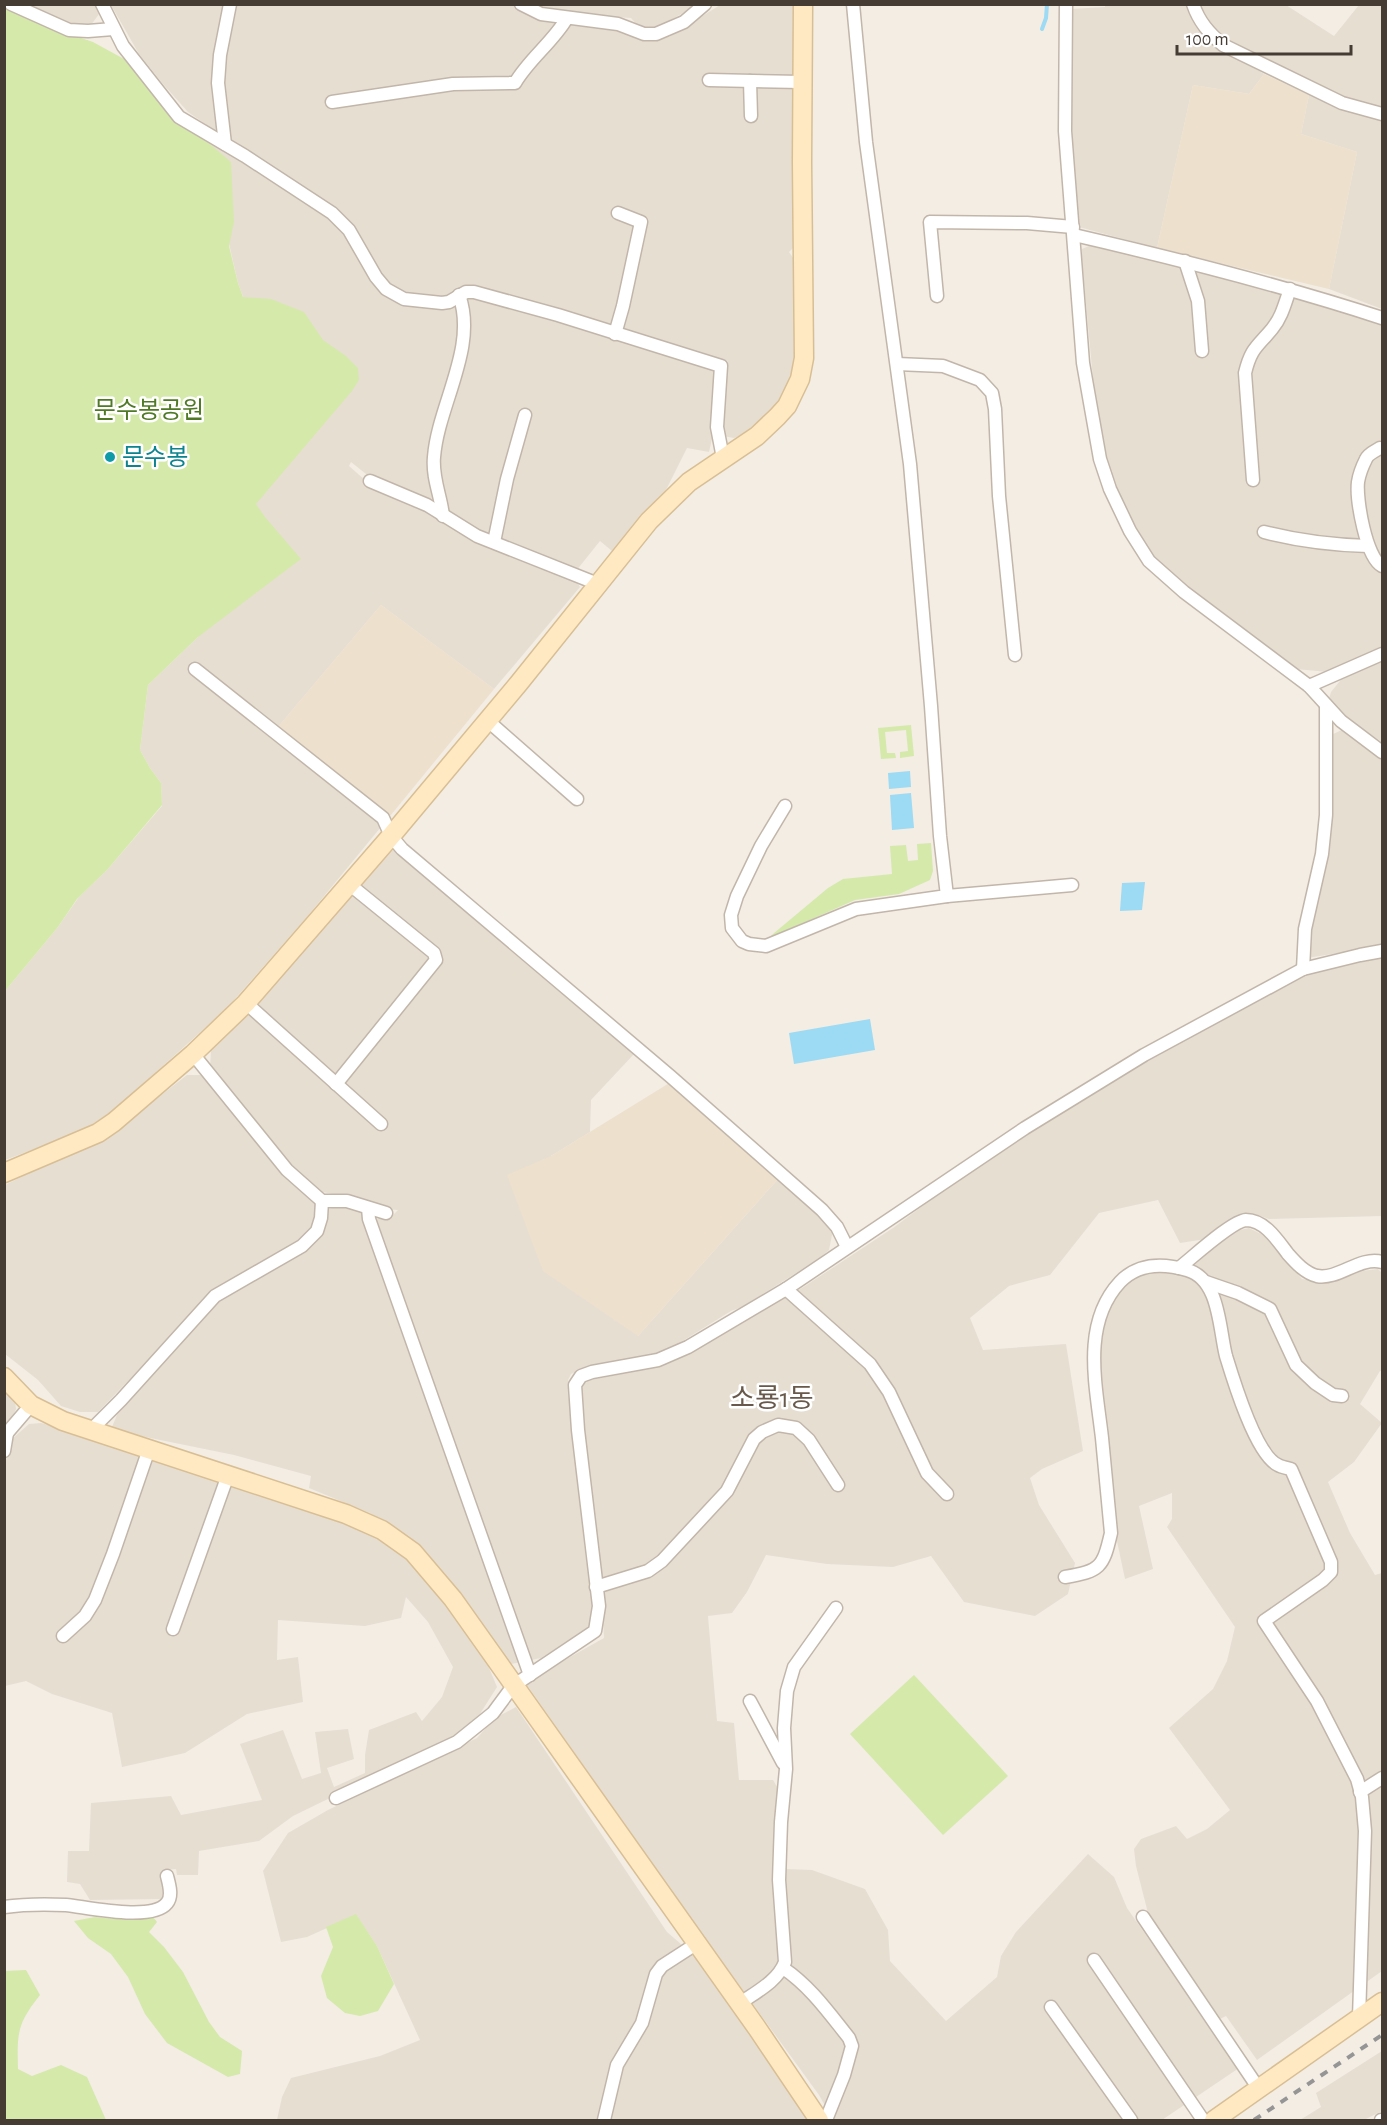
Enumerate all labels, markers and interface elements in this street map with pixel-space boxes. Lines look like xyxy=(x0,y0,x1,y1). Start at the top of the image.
scale bar xyxy=(1177,18,1351,56)
text: 100 m xyxy=(1186,31,1229,49)
park label: 문수봉공원 xyxy=(94,398,204,423)
place label: 문수봉 xyxy=(122,445,188,470)
marker: 문수봉 xyxy=(103,450,117,464)
district label: 소룡1동 xyxy=(730,1385,814,1412)

